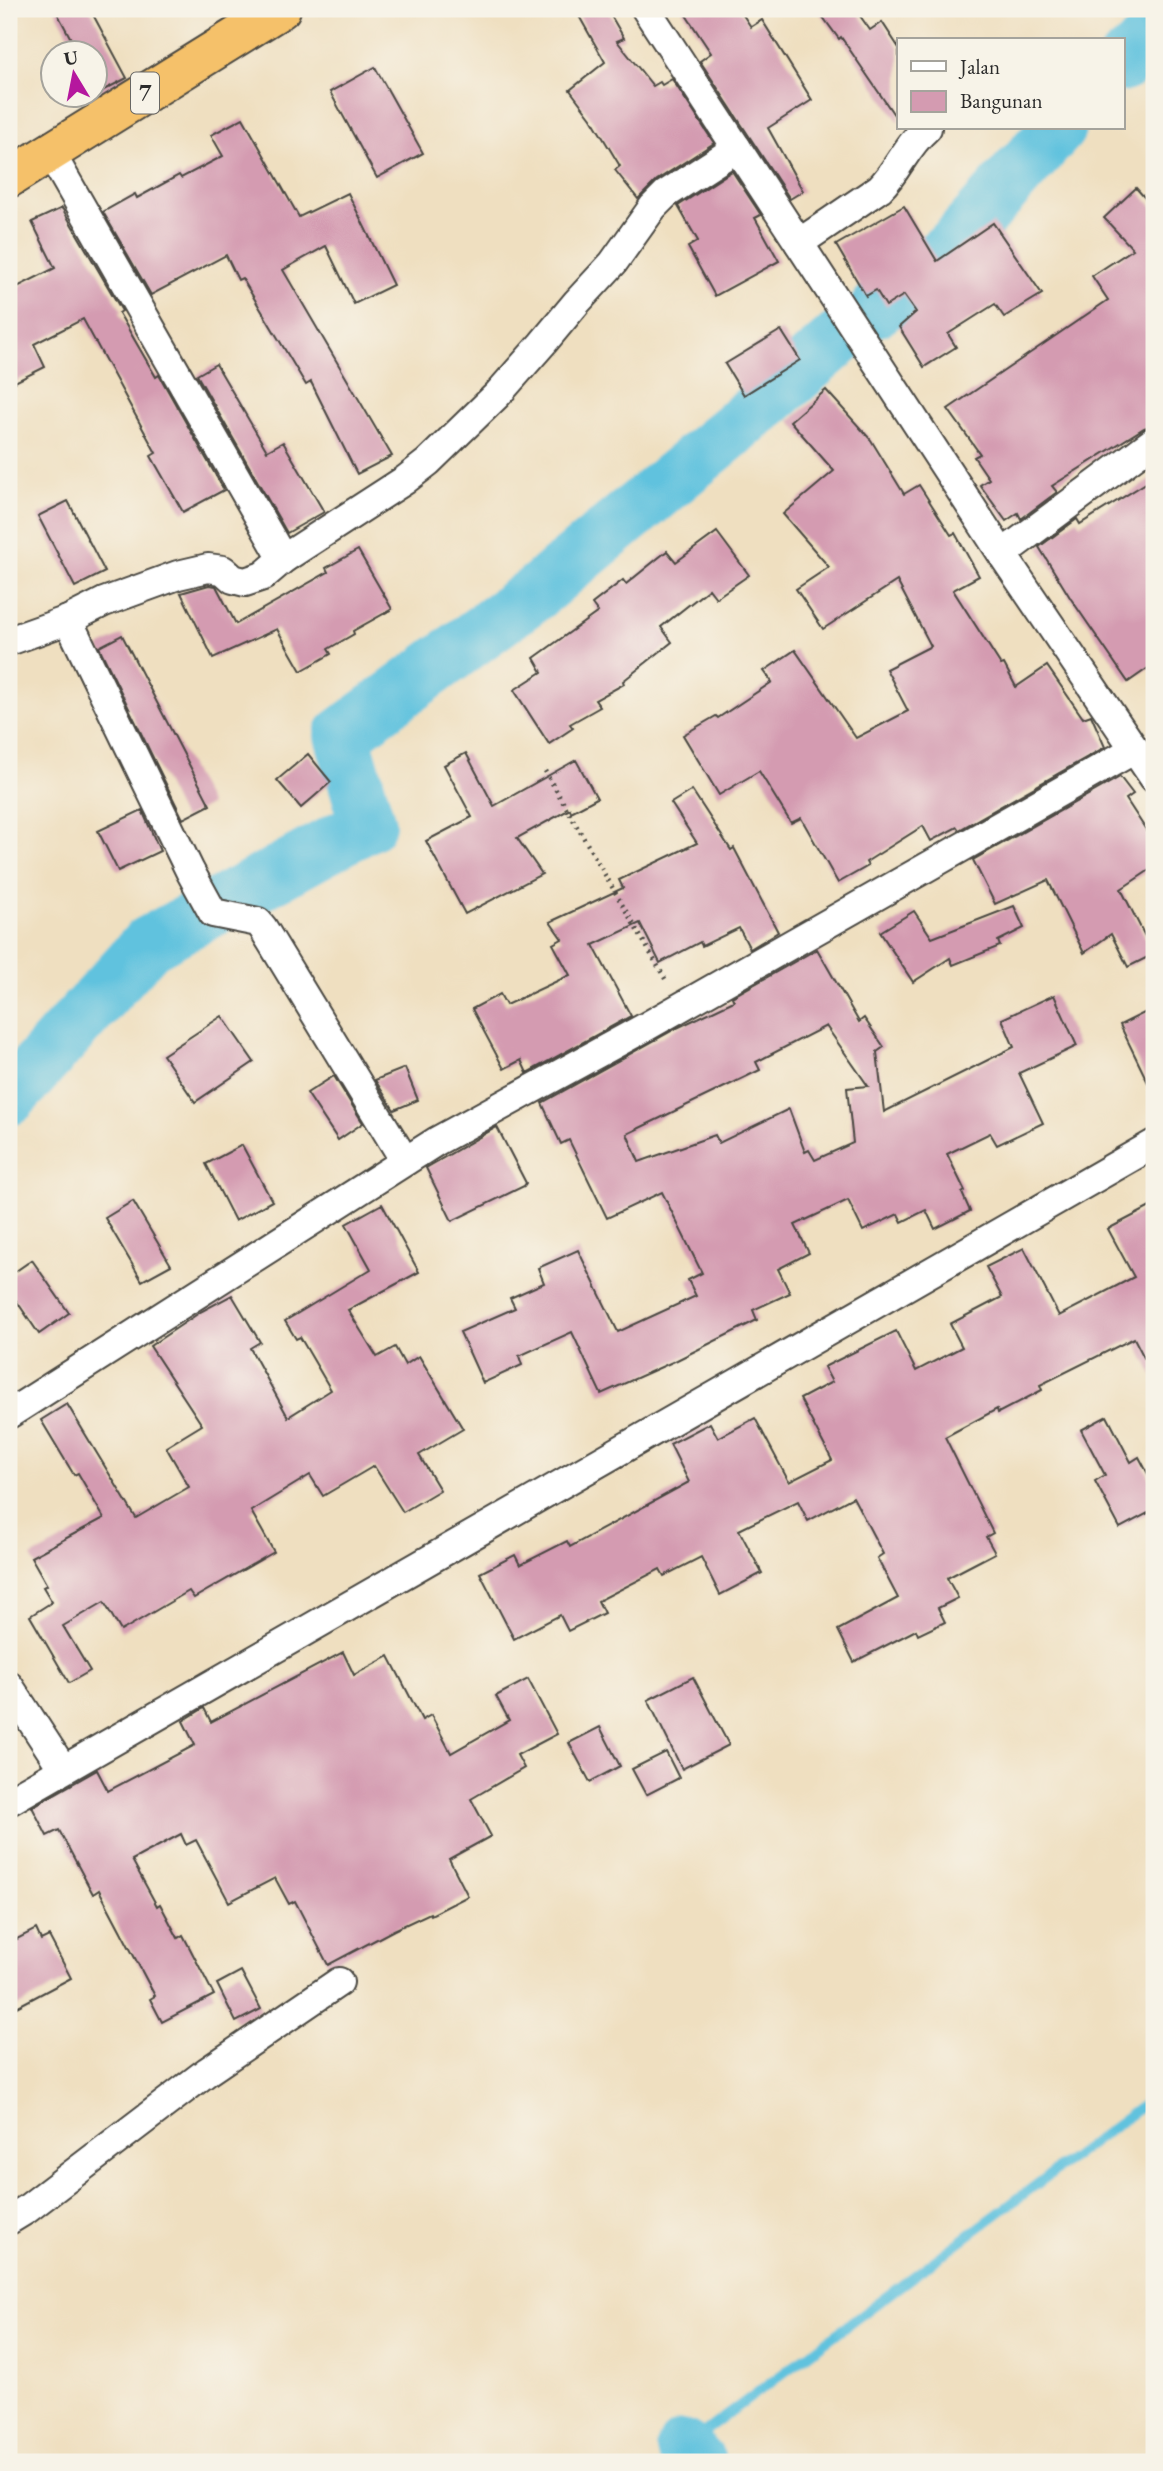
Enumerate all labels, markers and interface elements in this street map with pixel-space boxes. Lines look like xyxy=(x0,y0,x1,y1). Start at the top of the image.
north arrow xyxy=(38,38,108,108)
legend xyxy=(897,38,1124,130)
text: U xyxy=(62,44,80,71)
text: Jalan xyxy=(958,53,1000,80)
road number: 7 xyxy=(131,72,159,114)
text: Bangunan xyxy=(960,87,1043,114)

